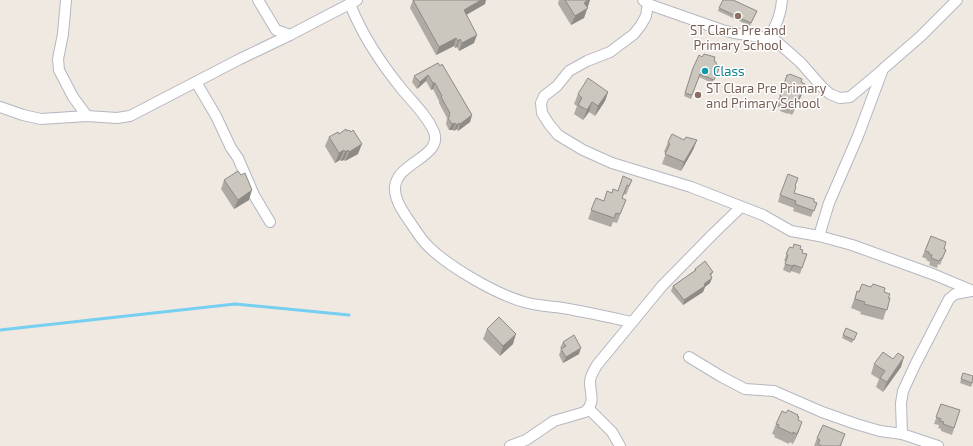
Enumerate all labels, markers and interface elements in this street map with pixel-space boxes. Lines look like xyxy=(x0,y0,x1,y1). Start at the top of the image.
marker: ST Clara Pre and Primary School xyxy=(733,11,743,21)
place label: ST Clara Pre and Primary School xyxy=(690,22,786,53)
place label: Class xyxy=(713,63,745,79)
marker: Class xyxy=(700,66,710,76)
place label: ST Clara Pre Primary and Primary School xyxy=(706,80,827,111)
marker: ST Clara Pre Primary and Primary School xyxy=(693,90,703,100)

